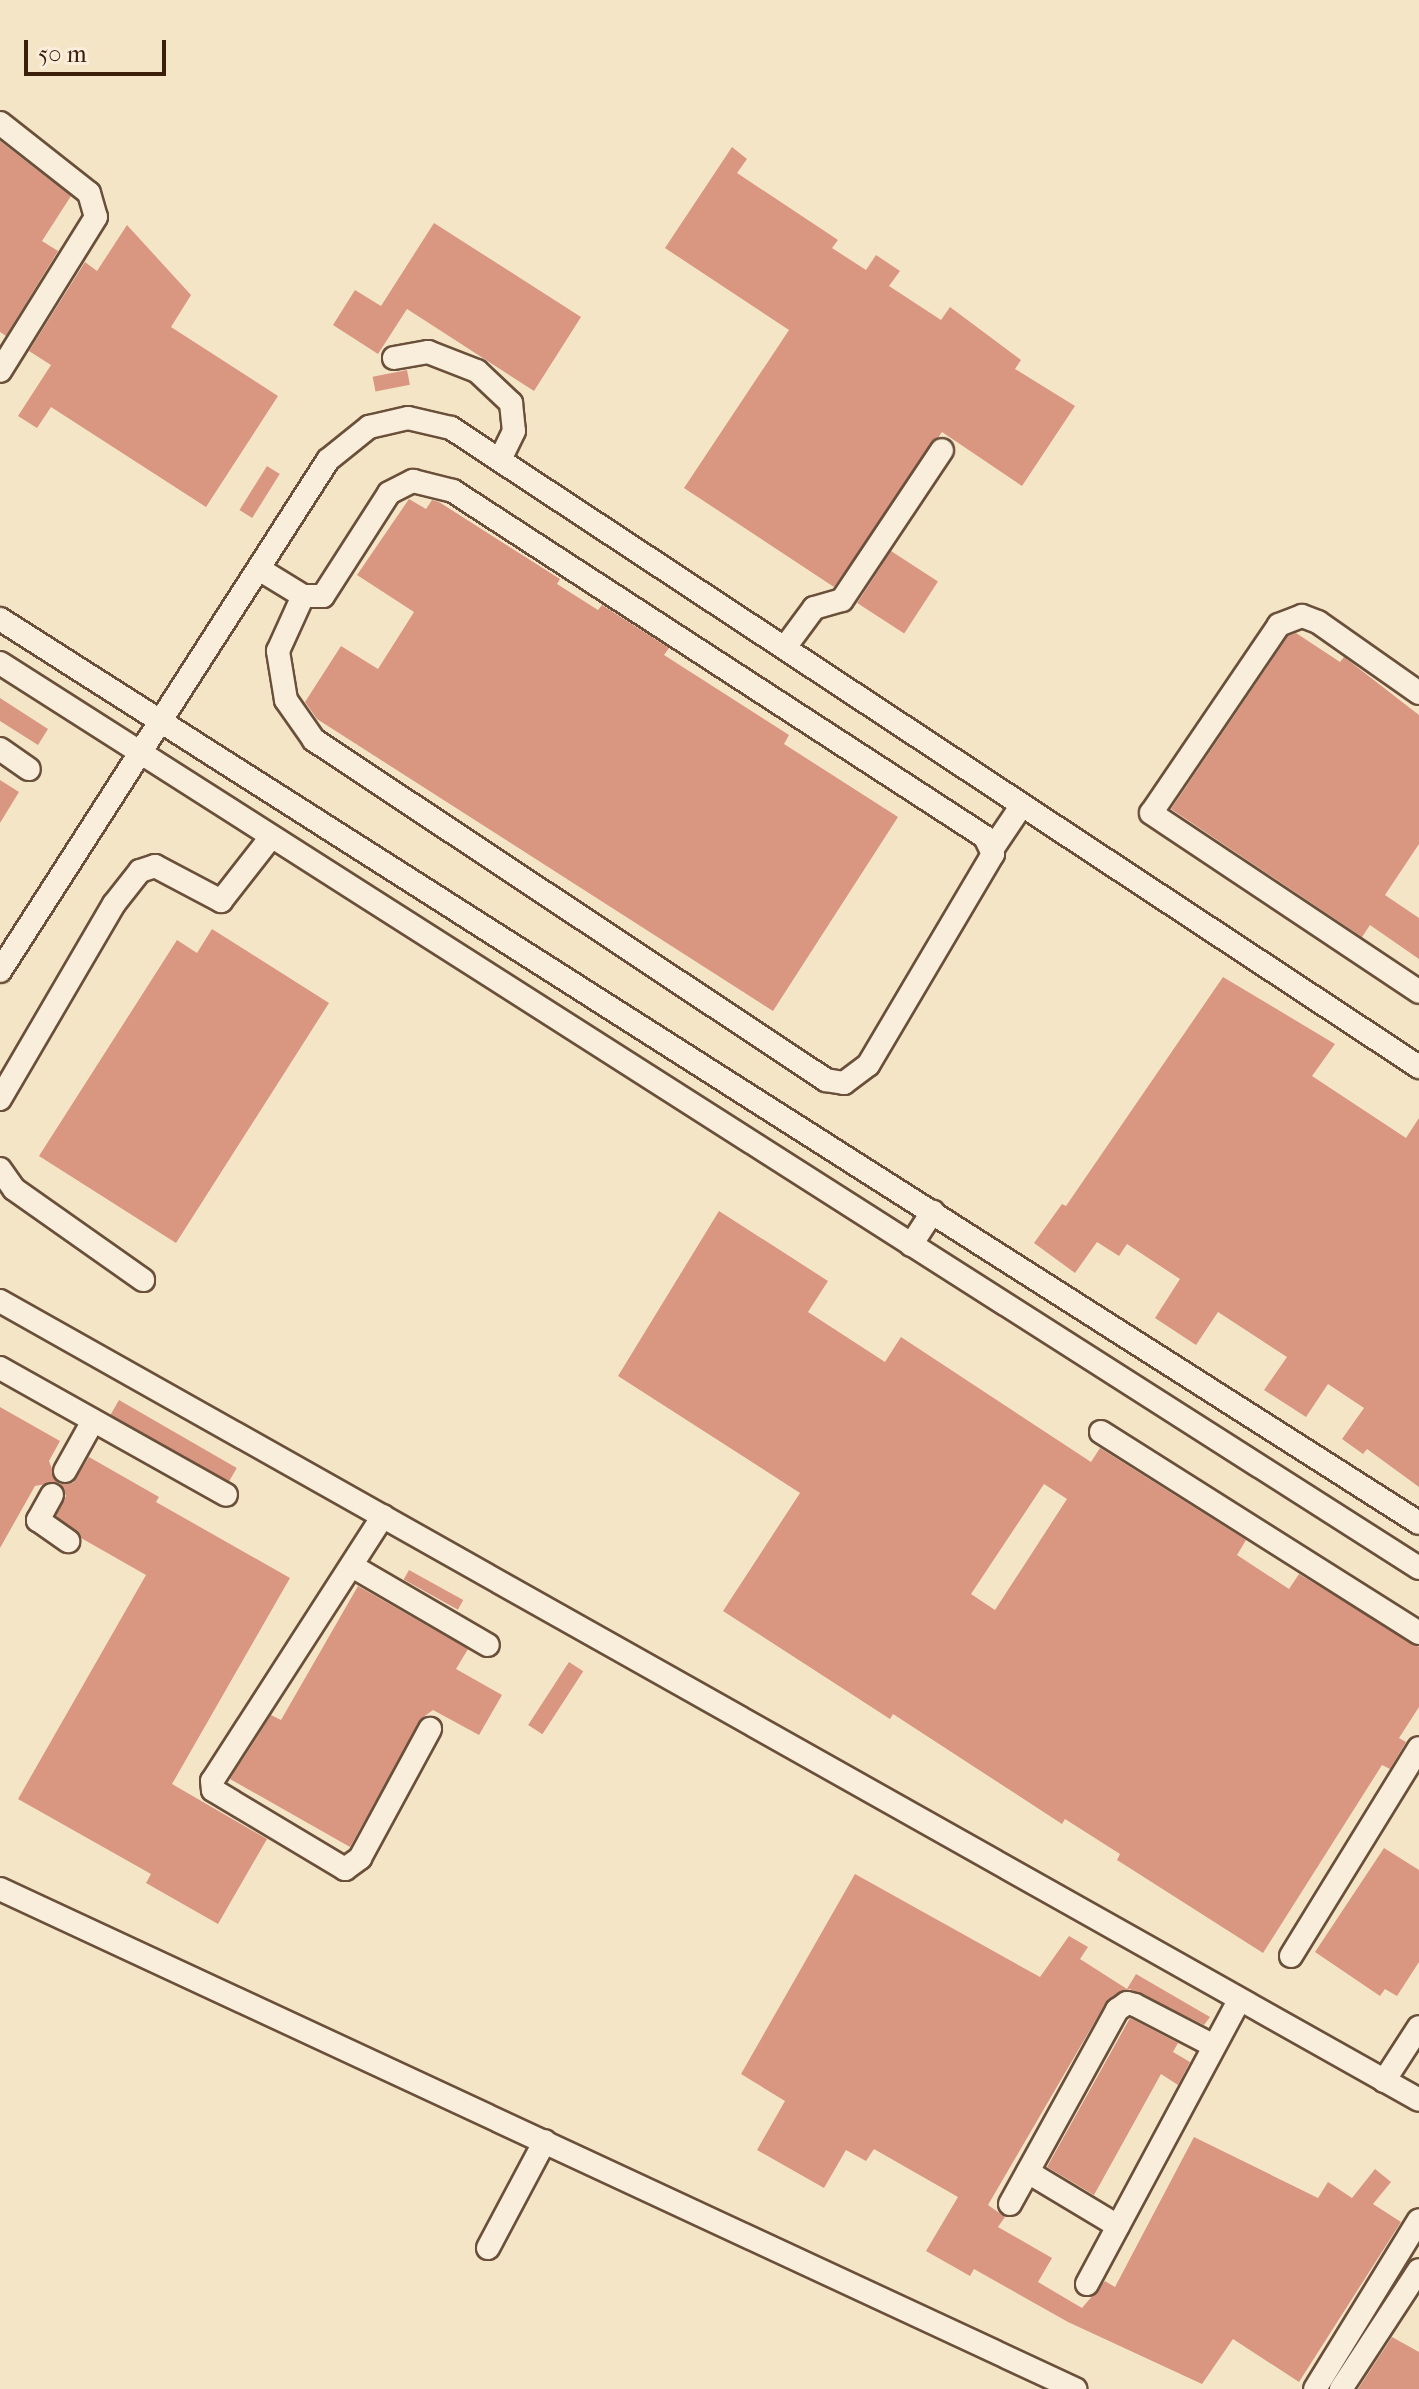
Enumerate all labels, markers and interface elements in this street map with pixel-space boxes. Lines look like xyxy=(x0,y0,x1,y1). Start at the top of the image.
scale bar xyxy=(28,24,170,74)
text: 50 m xyxy=(38,40,87,68)

